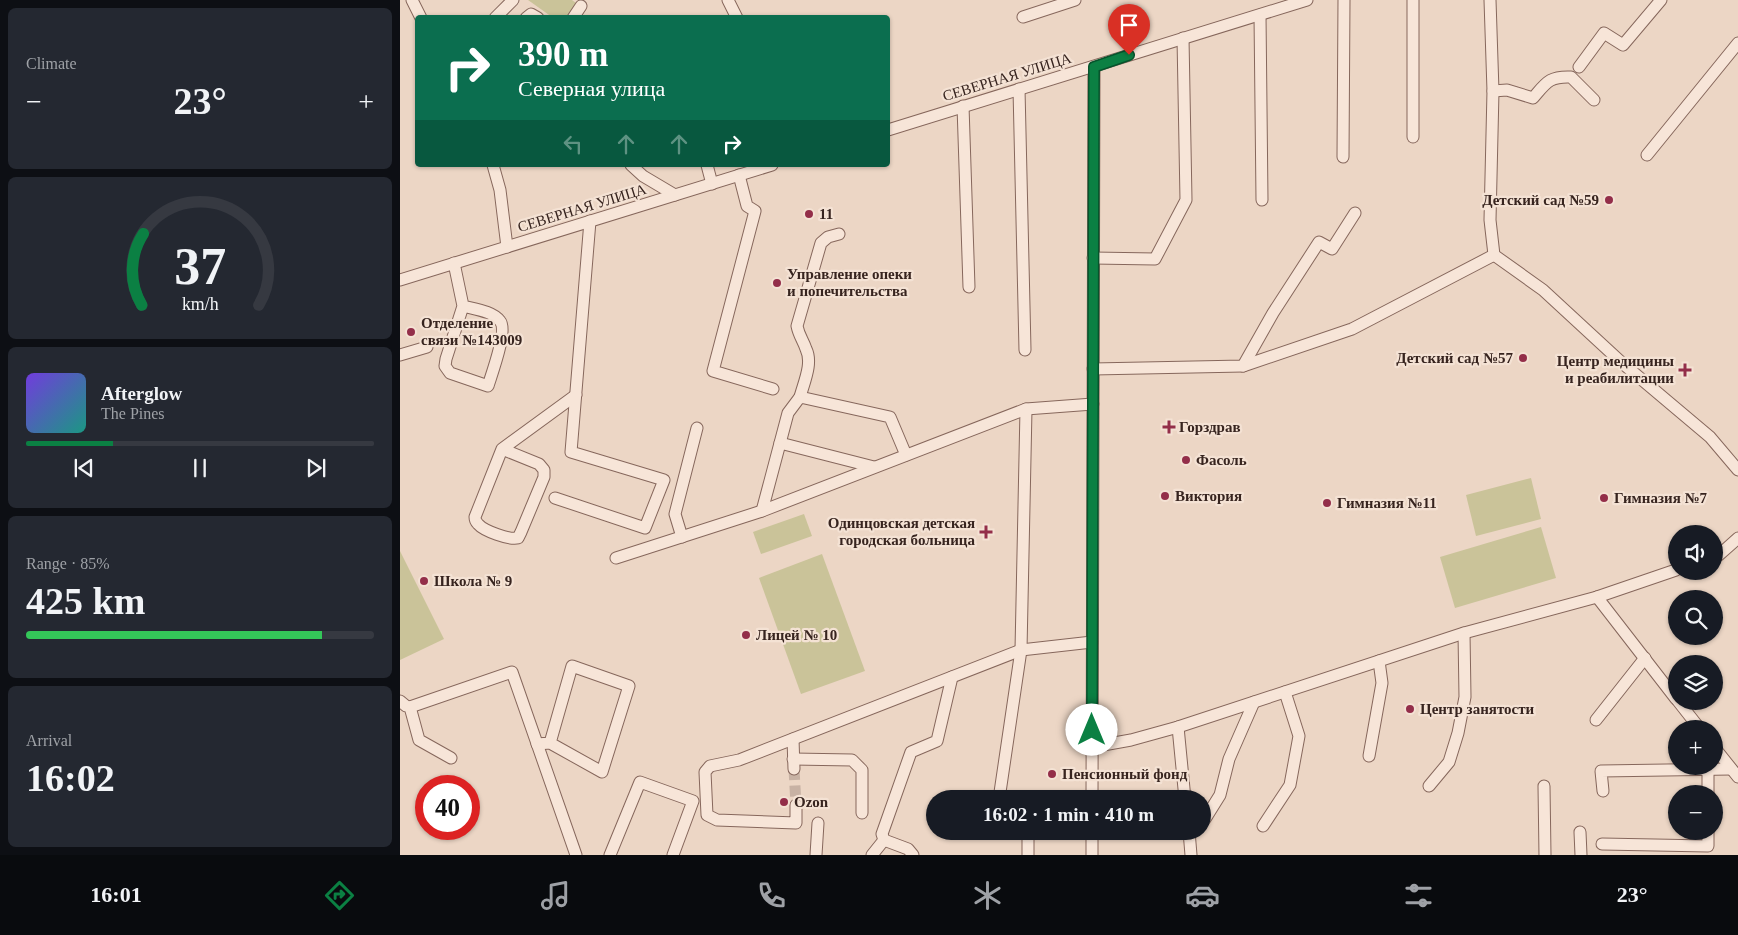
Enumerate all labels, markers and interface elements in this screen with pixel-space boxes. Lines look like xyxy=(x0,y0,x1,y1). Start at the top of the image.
pin xyxy=(1108,4,1150,55)
icon: arrive xyxy=(1115,11,1143,39)
icon: right xyxy=(435,35,500,100)
text: 390 m xyxy=(518,35,608,74)
street label: СЕВЕРНАЯ УЛИЦА xyxy=(941,50,1073,104)
text: Climate xyxy=(26,55,77,72)
text: Северная улица xyxy=(518,76,665,101)
text: 23° xyxy=(173,80,227,122)
text: − xyxy=(26,86,42,117)
text: + xyxy=(358,86,374,117)
icon: left xyxy=(559,130,587,158)
icon: ahead xyxy=(612,130,640,158)
icon: ahead xyxy=(665,130,693,158)
icon: right xyxy=(718,130,746,158)
street label: СЕВЕРНАЯ УЛИЦА xyxy=(516,181,648,235)
place label: Детский сад №59 xyxy=(1482,192,1599,208)
marker: Детский сад №59 xyxy=(1603,194,1615,206)
place label: 11 xyxy=(819,206,833,222)
marker: 11 xyxy=(803,208,815,220)
text: 37 xyxy=(174,238,226,295)
place label: Управление опеки и попечительства xyxy=(787,266,912,299)
marker: Управление опеки и попечительства xyxy=(771,277,783,289)
text: km/h xyxy=(182,294,218,314)
place label: Отделение связи №143009 xyxy=(421,315,522,348)
marker: Отделение связи №143009 xyxy=(405,326,417,338)
place label: Детский сад №57 xyxy=(1396,350,1513,366)
marker: Детский сад №57 xyxy=(1517,352,1529,364)
place label: Центр медицины и реабилитации xyxy=(1557,353,1674,386)
marker: Центр медицины и реабилитации xyxy=(1678,363,1692,377)
text: Afterglow xyxy=(101,383,182,404)
text: The Pines xyxy=(101,405,165,422)
place label: Горздрав xyxy=(1179,419,1241,435)
marker: Горздрав xyxy=(1163,421,1175,433)
place label: Фасоль xyxy=(1196,452,1247,468)
icon: previous xyxy=(70,454,98,482)
icon: pause xyxy=(186,454,214,482)
icon: next xyxy=(302,454,330,482)
marker: Фасоль xyxy=(1180,454,1192,466)
place label: Виктория xyxy=(1175,488,1242,504)
marker: Виктория xyxy=(1159,490,1171,502)
place label: Гимназия №7 xyxy=(1614,490,1708,506)
marker: Гимназия №7 xyxy=(1598,492,1610,504)
place label: Гимназия №11 xyxy=(1337,495,1437,511)
marker: Гимназия №11 xyxy=(1321,497,1333,509)
place label: Одинцовская детская городская больница xyxy=(828,515,975,548)
marker: Одинцовская детская городская больница xyxy=(979,525,993,539)
map controls xyxy=(1668,525,1723,840)
button: sound xyxy=(1668,525,1723,580)
text: Range · 85% xyxy=(26,555,110,572)
place label: Школа № 9 xyxy=(434,573,512,589)
marker: Школа № 9 xyxy=(418,575,430,587)
text: 425 km xyxy=(26,580,145,622)
button: search xyxy=(1668,590,1723,645)
place label: Лицей № 10 xyxy=(756,627,837,643)
marker: Лицей № 10 xyxy=(740,629,752,641)
button: layers xyxy=(1668,655,1723,710)
place label: Центр занятости xyxy=(1420,701,1535,717)
position arrow xyxy=(1065,703,1117,755)
marker: Центр занятости xyxy=(1404,703,1416,715)
button: + xyxy=(1668,720,1723,775)
text: Arrival xyxy=(26,732,72,749)
text: 16:02 xyxy=(26,757,115,799)
place label: Пенсионный фонд xyxy=(1062,766,1188,782)
marker: Пенсионный фонд xyxy=(1046,768,1058,780)
speed limit sign: 40 xyxy=(415,775,480,840)
button: − xyxy=(1668,785,1723,840)
place label: Ozon xyxy=(794,794,829,810)
marker: Ozon xyxy=(778,796,790,808)
text: 16:02 · 1 min · 410 m xyxy=(983,804,1154,825)
icon: directions xyxy=(322,878,357,913)
icon: music xyxy=(538,878,573,913)
icon: phone xyxy=(754,878,789,913)
icon: climate xyxy=(970,878,1005,913)
icon: car xyxy=(1185,878,1220,913)
icon: filters xyxy=(1401,878,1436,913)
text: 16:01 xyxy=(90,882,142,907)
text: 23° xyxy=(1617,882,1648,907)

